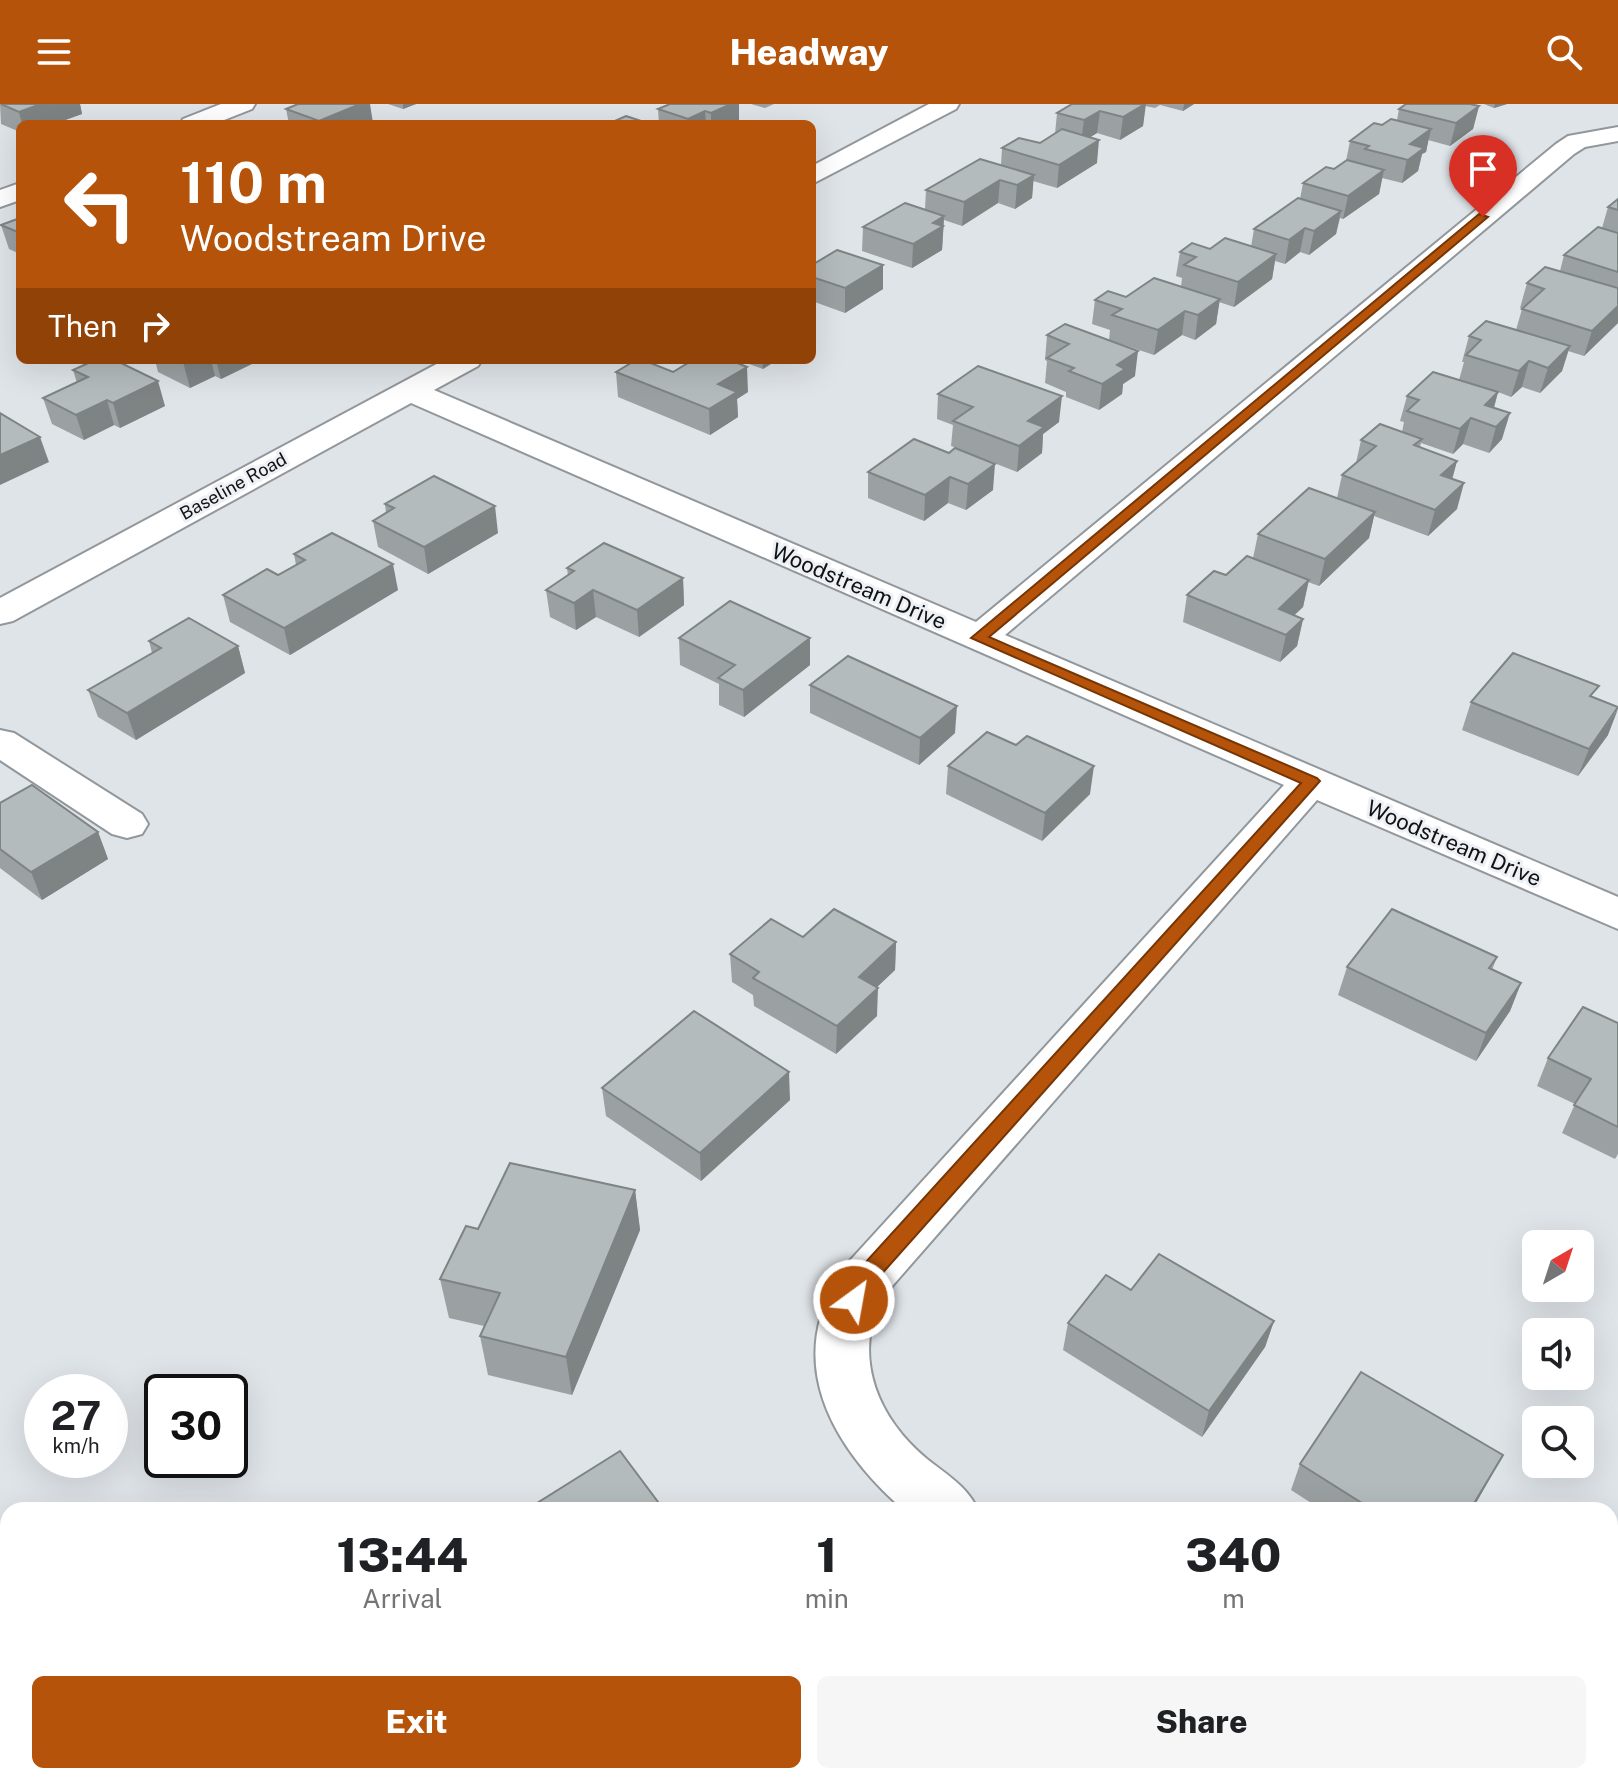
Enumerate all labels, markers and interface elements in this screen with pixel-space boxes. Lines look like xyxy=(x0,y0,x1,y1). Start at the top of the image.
icon: menu xyxy=(32,30,76,74)
icon: search xyxy=(1542,30,1586,74)
text: Headway xyxy=(729,31,889,73)
pin xyxy=(1449,135,1517,217)
icon: arrive xyxy=(1461,147,1505,191)
text: 110 m xyxy=(180,150,327,216)
icon: left xyxy=(48,152,152,256)
text: Woodstream Drive xyxy=(180,217,487,259)
icon: right xyxy=(133,304,177,348)
text: Then xyxy=(48,308,117,344)
street label: Baseline Road xyxy=(176,448,290,524)
street label: Woodstream Drive xyxy=(768,537,950,635)
street label: Woodstream Drive xyxy=(1363,794,1545,892)
north arrow xyxy=(1522,1230,1594,1302)
map controls xyxy=(1522,1230,1594,1478)
position arrow xyxy=(812,1258,896,1342)
button: sound xyxy=(1522,1318,1594,1390)
speed limit sign: 30 xyxy=(144,1374,248,1478)
text: 27 xyxy=(51,1392,101,1439)
button: search xyxy=(1522,1406,1594,1478)
text: km/h xyxy=(52,1434,100,1458)
text: 13:44 xyxy=(336,1526,468,1583)
text: 1 xyxy=(816,1526,837,1583)
text: 340 xyxy=(1185,1526,1282,1583)
text: Arrival xyxy=(362,1583,443,1614)
text: min xyxy=(805,1583,849,1614)
text: m xyxy=(1222,1583,1245,1614)
button: Exit xyxy=(32,1676,801,1768)
button: Share xyxy=(817,1676,1586,1768)

